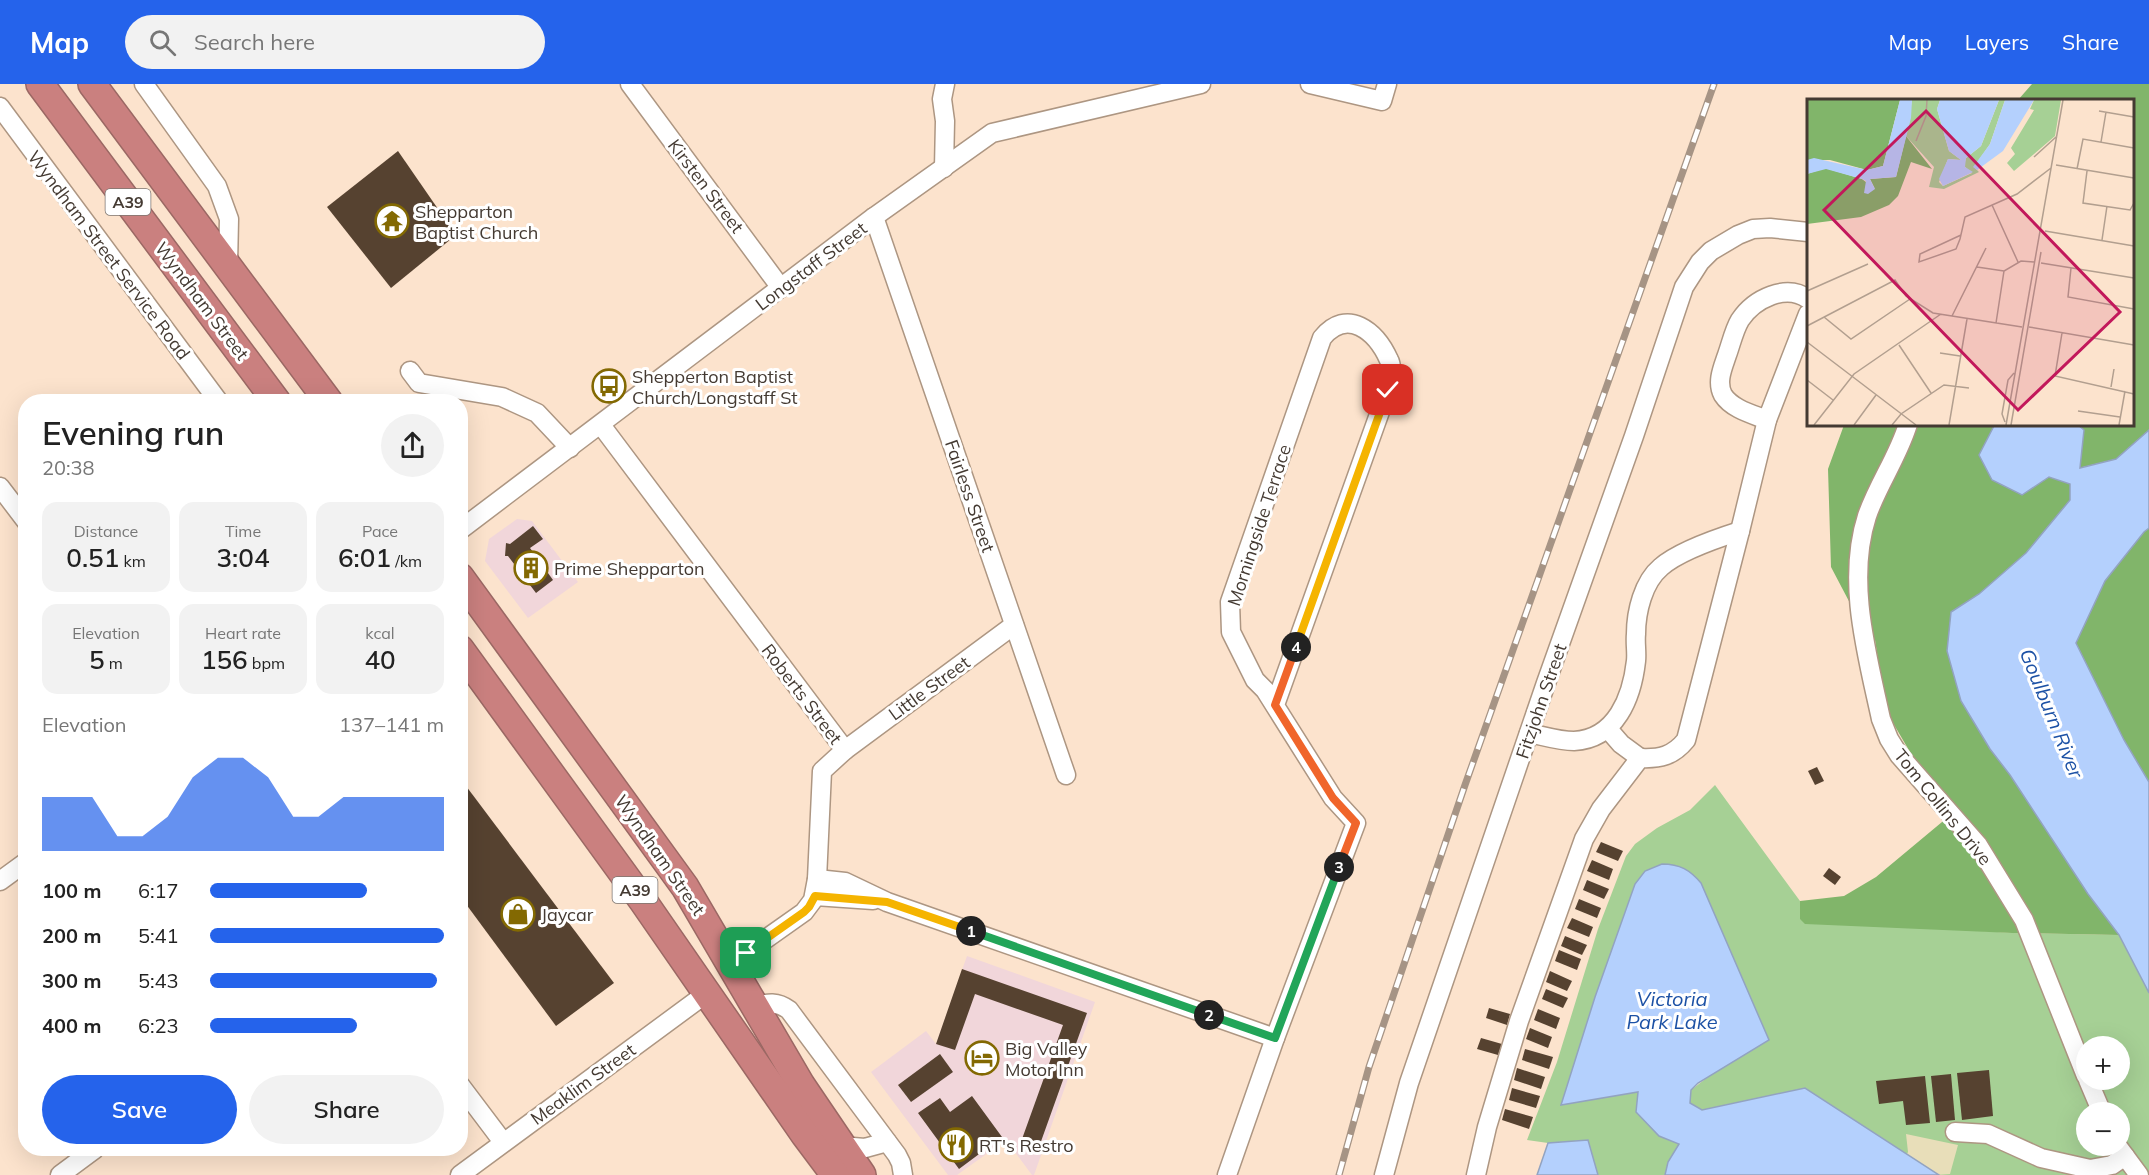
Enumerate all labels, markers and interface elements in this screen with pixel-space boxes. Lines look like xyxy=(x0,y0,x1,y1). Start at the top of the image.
search box xyxy=(125,15,545,69)
text: Map xyxy=(30,25,89,60)
icon: search xyxy=(146,26,179,59)
text: Search here xyxy=(194,28,315,56)
text: Map xyxy=(1889,29,1932,55)
text: Layers xyxy=(1965,29,2029,55)
text: Share xyxy=(2062,29,2119,55)
inset map xyxy=(1807,99,2134,426)
street label: Kirsten Street xyxy=(663,134,749,238)
street label: Wyndham Street Service Road xyxy=(23,146,195,364)
road number: A39 xyxy=(106,189,150,215)
place label: Shepparton Baptist Church xyxy=(415,200,538,244)
temple icon: Shepparton Baptist Church xyxy=(374,203,410,239)
street label: Longstaff Street xyxy=(751,217,871,315)
street label: Wyndham Street xyxy=(150,237,254,365)
pin xyxy=(1362,364,1413,415)
place label: Shepperton Baptist Church/Longstaff St xyxy=(632,365,798,409)
bus stop icon: Shepperton Baptist Church/Longstaff St xyxy=(591,368,627,404)
icon: check xyxy=(1371,373,1404,406)
text: Evening run xyxy=(42,412,224,453)
button: share xyxy=(381,414,444,477)
street label: Fairless Street xyxy=(940,437,1000,555)
street label: Morningside Terrace xyxy=(1222,441,1296,609)
text: 20:38 xyxy=(42,455,95,480)
text: Distance xyxy=(74,521,138,541)
text: Time xyxy=(225,521,261,541)
text: Pace xyxy=(362,521,398,541)
text: 0.51 xyxy=(66,541,119,574)
text: 3:04 xyxy=(217,541,269,574)
text: 6:01 xyxy=(338,541,391,574)
building icon: Prime Shepparton xyxy=(513,550,549,586)
text: km xyxy=(119,551,146,571)
text: /km xyxy=(391,551,422,571)
place label: Prime Shepparton xyxy=(554,557,705,580)
text: Elevation xyxy=(72,623,140,643)
text: Heart rate xyxy=(205,623,281,643)
text: kcal xyxy=(365,623,395,643)
pin: 4 xyxy=(1281,632,1311,662)
text: 4 xyxy=(1291,637,1301,657)
street label: Roberts Street xyxy=(757,639,847,749)
street label: Fitzjohn Street xyxy=(1511,640,1571,762)
text: 5 xyxy=(89,643,105,676)
text: 156 xyxy=(201,643,248,676)
text: 40 xyxy=(364,643,396,676)
water label: Goulburn River xyxy=(2015,645,2090,782)
street label: Little Street xyxy=(884,651,974,725)
text: m xyxy=(105,653,123,673)
text: bpm xyxy=(248,653,285,673)
text: Elevation xyxy=(42,712,127,737)
text: 137–141 m xyxy=(339,712,444,737)
street label: Tom Collins Drive xyxy=(1889,744,1997,870)
street label: Wyndham Street xyxy=(610,790,710,920)
pin: 3 xyxy=(1324,852,1354,882)
text: 3 xyxy=(1334,857,1344,877)
road number: A39 xyxy=(612,877,658,903)
text: 100 m xyxy=(42,878,101,903)
text: 6:17 xyxy=(138,878,179,903)
shop icon: Jaycar xyxy=(500,896,536,932)
place label: Jaycar xyxy=(541,903,594,926)
pin: 1 xyxy=(956,916,986,946)
text: 1 xyxy=(966,921,976,941)
text: 200 m xyxy=(42,923,101,948)
text: 5:41 xyxy=(138,923,179,948)
pin xyxy=(720,927,771,978)
icon: arrive xyxy=(729,936,762,969)
text: 300 m xyxy=(42,968,101,993)
text: 5:43 xyxy=(138,968,179,993)
water label: Victoria Park Lake xyxy=(1626,986,1718,1034)
pin: 2 xyxy=(1194,1000,1224,1030)
text: 2 xyxy=(1204,1005,1214,1025)
text: 400 m xyxy=(42,1013,101,1038)
text: 6:23 xyxy=(138,1013,179,1038)
map controls xyxy=(2076,1036,2130,1156)
button: + xyxy=(2076,1036,2130,1090)
place label: Big Valley Motor Inn xyxy=(1005,1037,1088,1081)
street label: Meaklim Street xyxy=(526,1038,640,1130)
hotel icon: Big Valley Motor Inn xyxy=(964,1040,1000,1076)
button: Save xyxy=(42,1075,237,1144)
button: Share xyxy=(249,1075,444,1144)
button: − xyxy=(2076,1102,2130,1156)
restaurant icon: RT's Restro xyxy=(938,1127,974,1163)
place label: RT's Restro xyxy=(979,1134,1073,1157)

